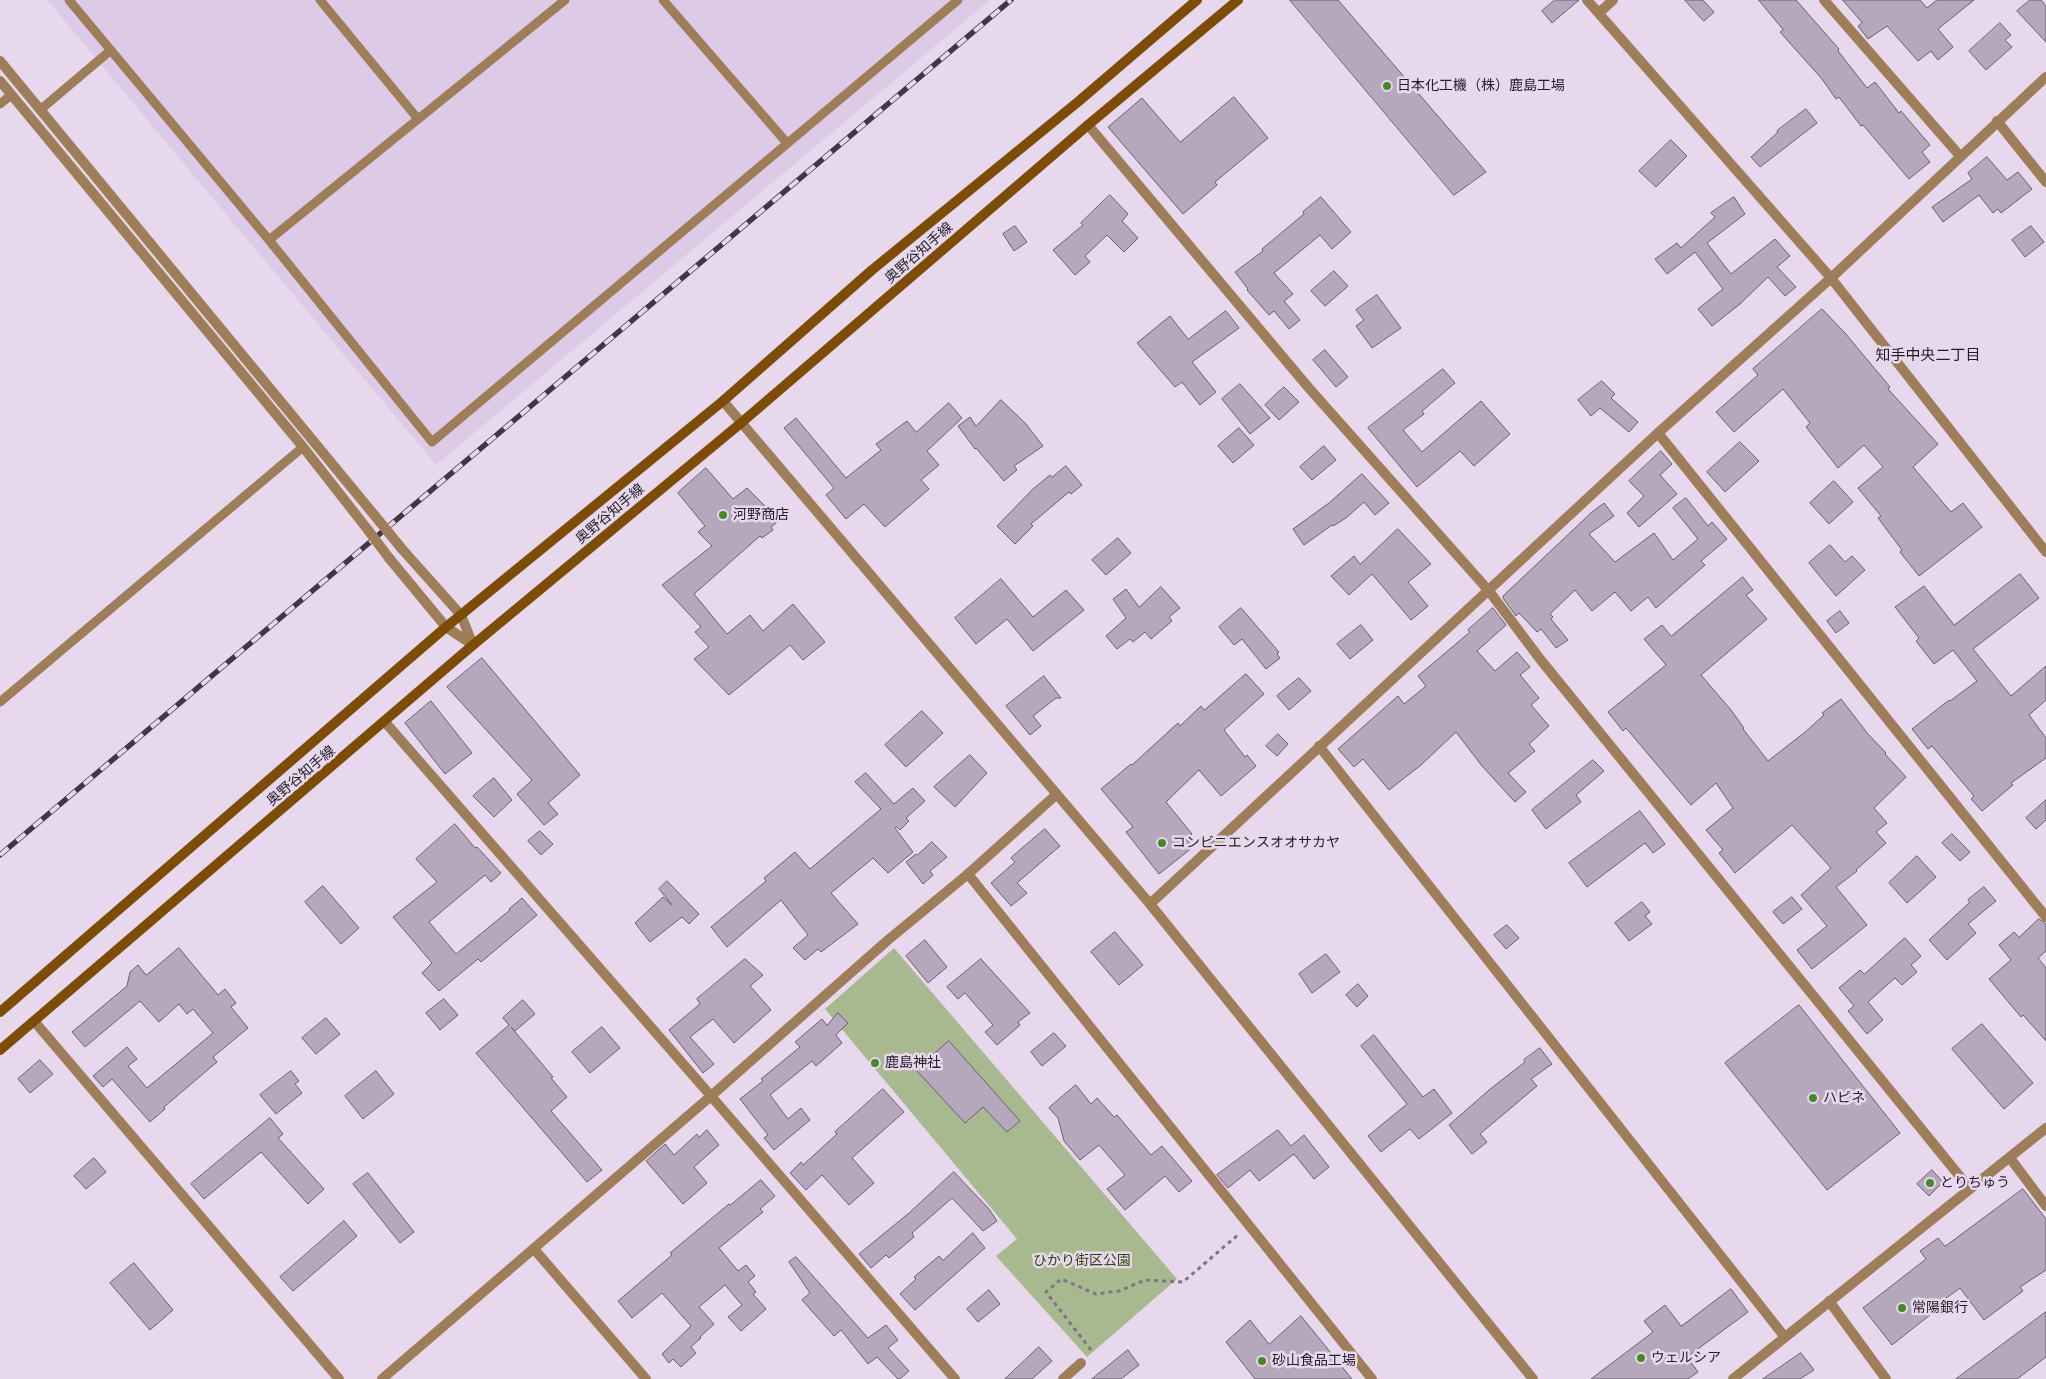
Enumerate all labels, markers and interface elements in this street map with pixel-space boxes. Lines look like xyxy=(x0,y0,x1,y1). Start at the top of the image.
place label: 日本化工機（株）鹿島工場 xyxy=(1397,78,1565,94)
marker: 日本化工機（株）鹿島工場 xyxy=(1381,80,1393,92)
street label: 奥野谷知手線 xyxy=(882,219,956,287)
district label: 知手中央二丁目 xyxy=(1876,346,1980,364)
street label: 奥野谷知手線 xyxy=(572,481,648,547)
place label: 河野商店 xyxy=(733,507,789,523)
marker: 河野商店 xyxy=(717,509,729,521)
street label: 奥野谷知手線 xyxy=(263,743,339,809)
place label: コンビニエンスオオサカヤ xyxy=(1172,835,1340,851)
marker: コンビニエンスオオサカヤ xyxy=(1156,837,1168,849)
place label: 鹿島神社 xyxy=(885,1055,941,1071)
marker: 鹿島神社 xyxy=(869,1057,881,1069)
place label: ハピネ xyxy=(1823,1090,1865,1106)
marker: ハピネ xyxy=(1807,1092,1819,1104)
place label: とりちゅう xyxy=(1940,1175,2010,1191)
marker: とりちゅう xyxy=(1924,1177,1936,1189)
park label: ひかり街区公園 xyxy=(1033,1253,1131,1269)
place label: 常陽銀行 xyxy=(1912,1300,1968,1316)
marker: 常陽銀行 xyxy=(1896,1302,1908,1314)
place label: ウェルシア xyxy=(1651,1350,1721,1366)
marker: ウェルシア xyxy=(1635,1352,1647,1364)
place label: 砂山食品工場 xyxy=(1272,1353,1356,1369)
marker: 砂山食品工場 xyxy=(1256,1355,1268,1367)

